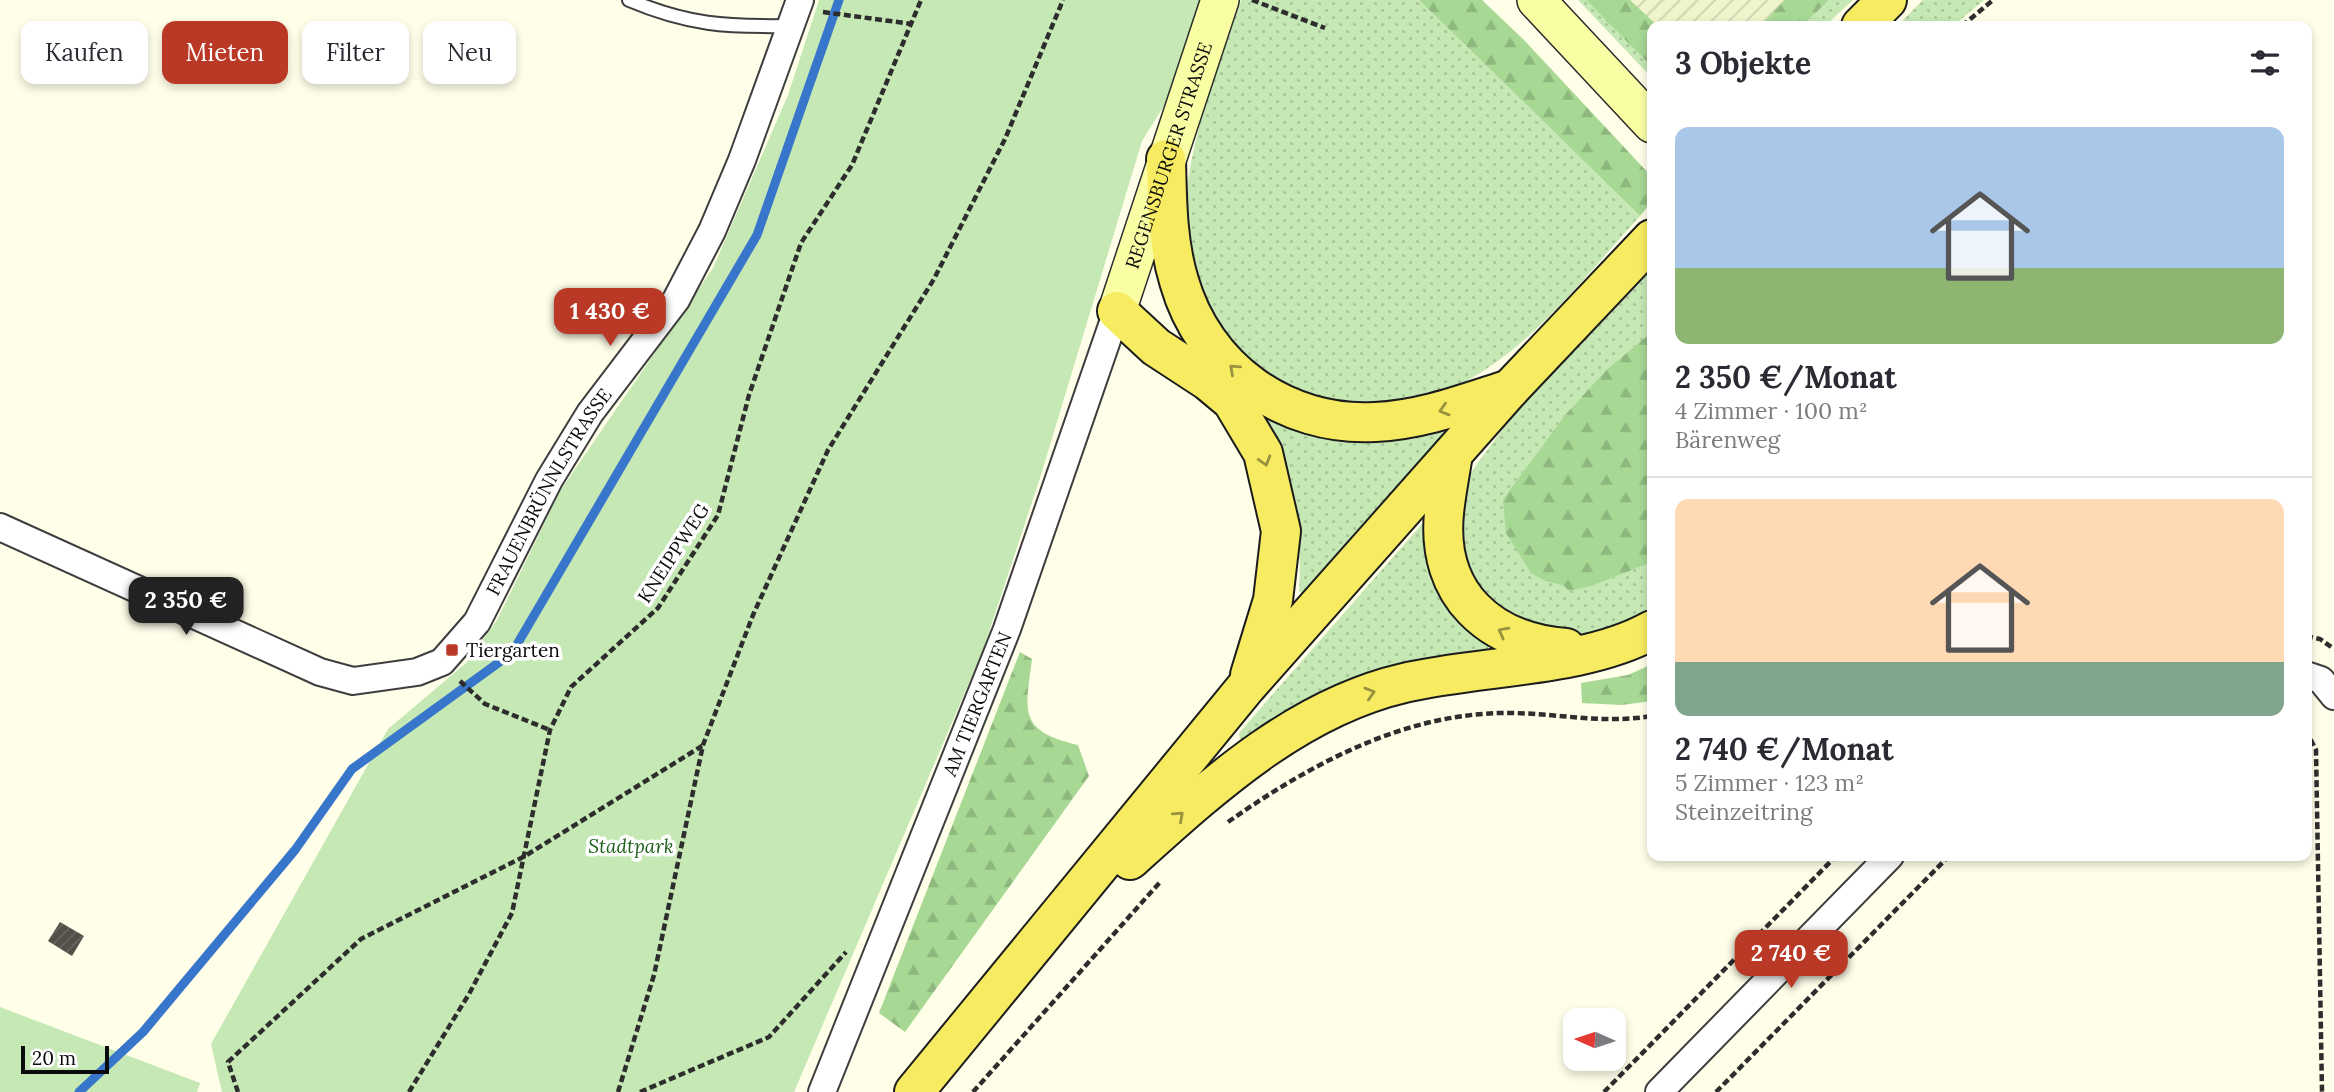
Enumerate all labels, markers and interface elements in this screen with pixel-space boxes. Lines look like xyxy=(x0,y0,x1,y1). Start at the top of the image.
chip: Kaufen xyxy=(21,21,148,84)
chip: Mieten xyxy=(162,21,288,84)
chip: Filter xyxy=(302,21,409,84)
chip: Neu xyxy=(423,21,516,84)
street label: REGENSBURGER STRASSE xyxy=(1120,39,1217,272)
text: 3 Objekte xyxy=(1675,44,1811,82)
icon: filters xyxy=(2246,44,2284,82)
icon: home xyxy=(1917,173,2043,299)
pin: 1 430 € xyxy=(545,288,675,348)
text: 1 430 € xyxy=(570,296,650,325)
text: 2 350 €/Monat xyxy=(1675,358,1897,396)
one-way arrow xyxy=(1229,365,1242,377)
street label: FRAUENBRÜNNLSTRASSE xyxy=(481,383,617,599)
text: 4 Zimmer · 100 m² xyxy=(1675,396,1868,425)
one-way arrow xyxy=(1439,401,1451,416)
text: Bärenweg xyxy=(1675,425,1780,454)
one-way arrow xyxy=(1256,454,1271,466)
street label: KNEIPPWEG xyxy=(632,498,714,607)
icon: home xyxy=(1917,545,2043,671)
pin: 2 350 € xyxy=(121,578,251,637)
text: 2 350 € xyxy=(145,585,227,614)
one-way arrow xyxy=(1498,627,1510,640)
street label: AM TIERGARTEN xyxy=(937,628,1017,780)
place label: Tiergarten xyxy=(466,638,560,662)
marker: Tiergarten xyxy=(444,642,460,658)
one-way arrow xyxy=(1363,687,1375,702)
text: 2 740 €/Monat xyxy=(1675,730,1894,768)
text: 5 Zimmer · 123 m² xyxy=(1675,768,1864,797)
text: Steinzeitring xyxy=(1675,797,1813,826)
one-way arrow xyxy=(1171,812,1184,824)
park label: Stadtpark xyxy=(588,834,674,858)
pin: 2 740 € xyxy=(1726,930,1856,990)
text: 2 740 € xyxy=(1751,938,1831,967)
north arrow xyxy=(1563,1008,1626,1071)
map controls xyxy=(1563,1008,1626,1071)
scale bar xyxy=(21,1043,108,1075)
text: 20 m xyxy=(32,1046,76,1070)

